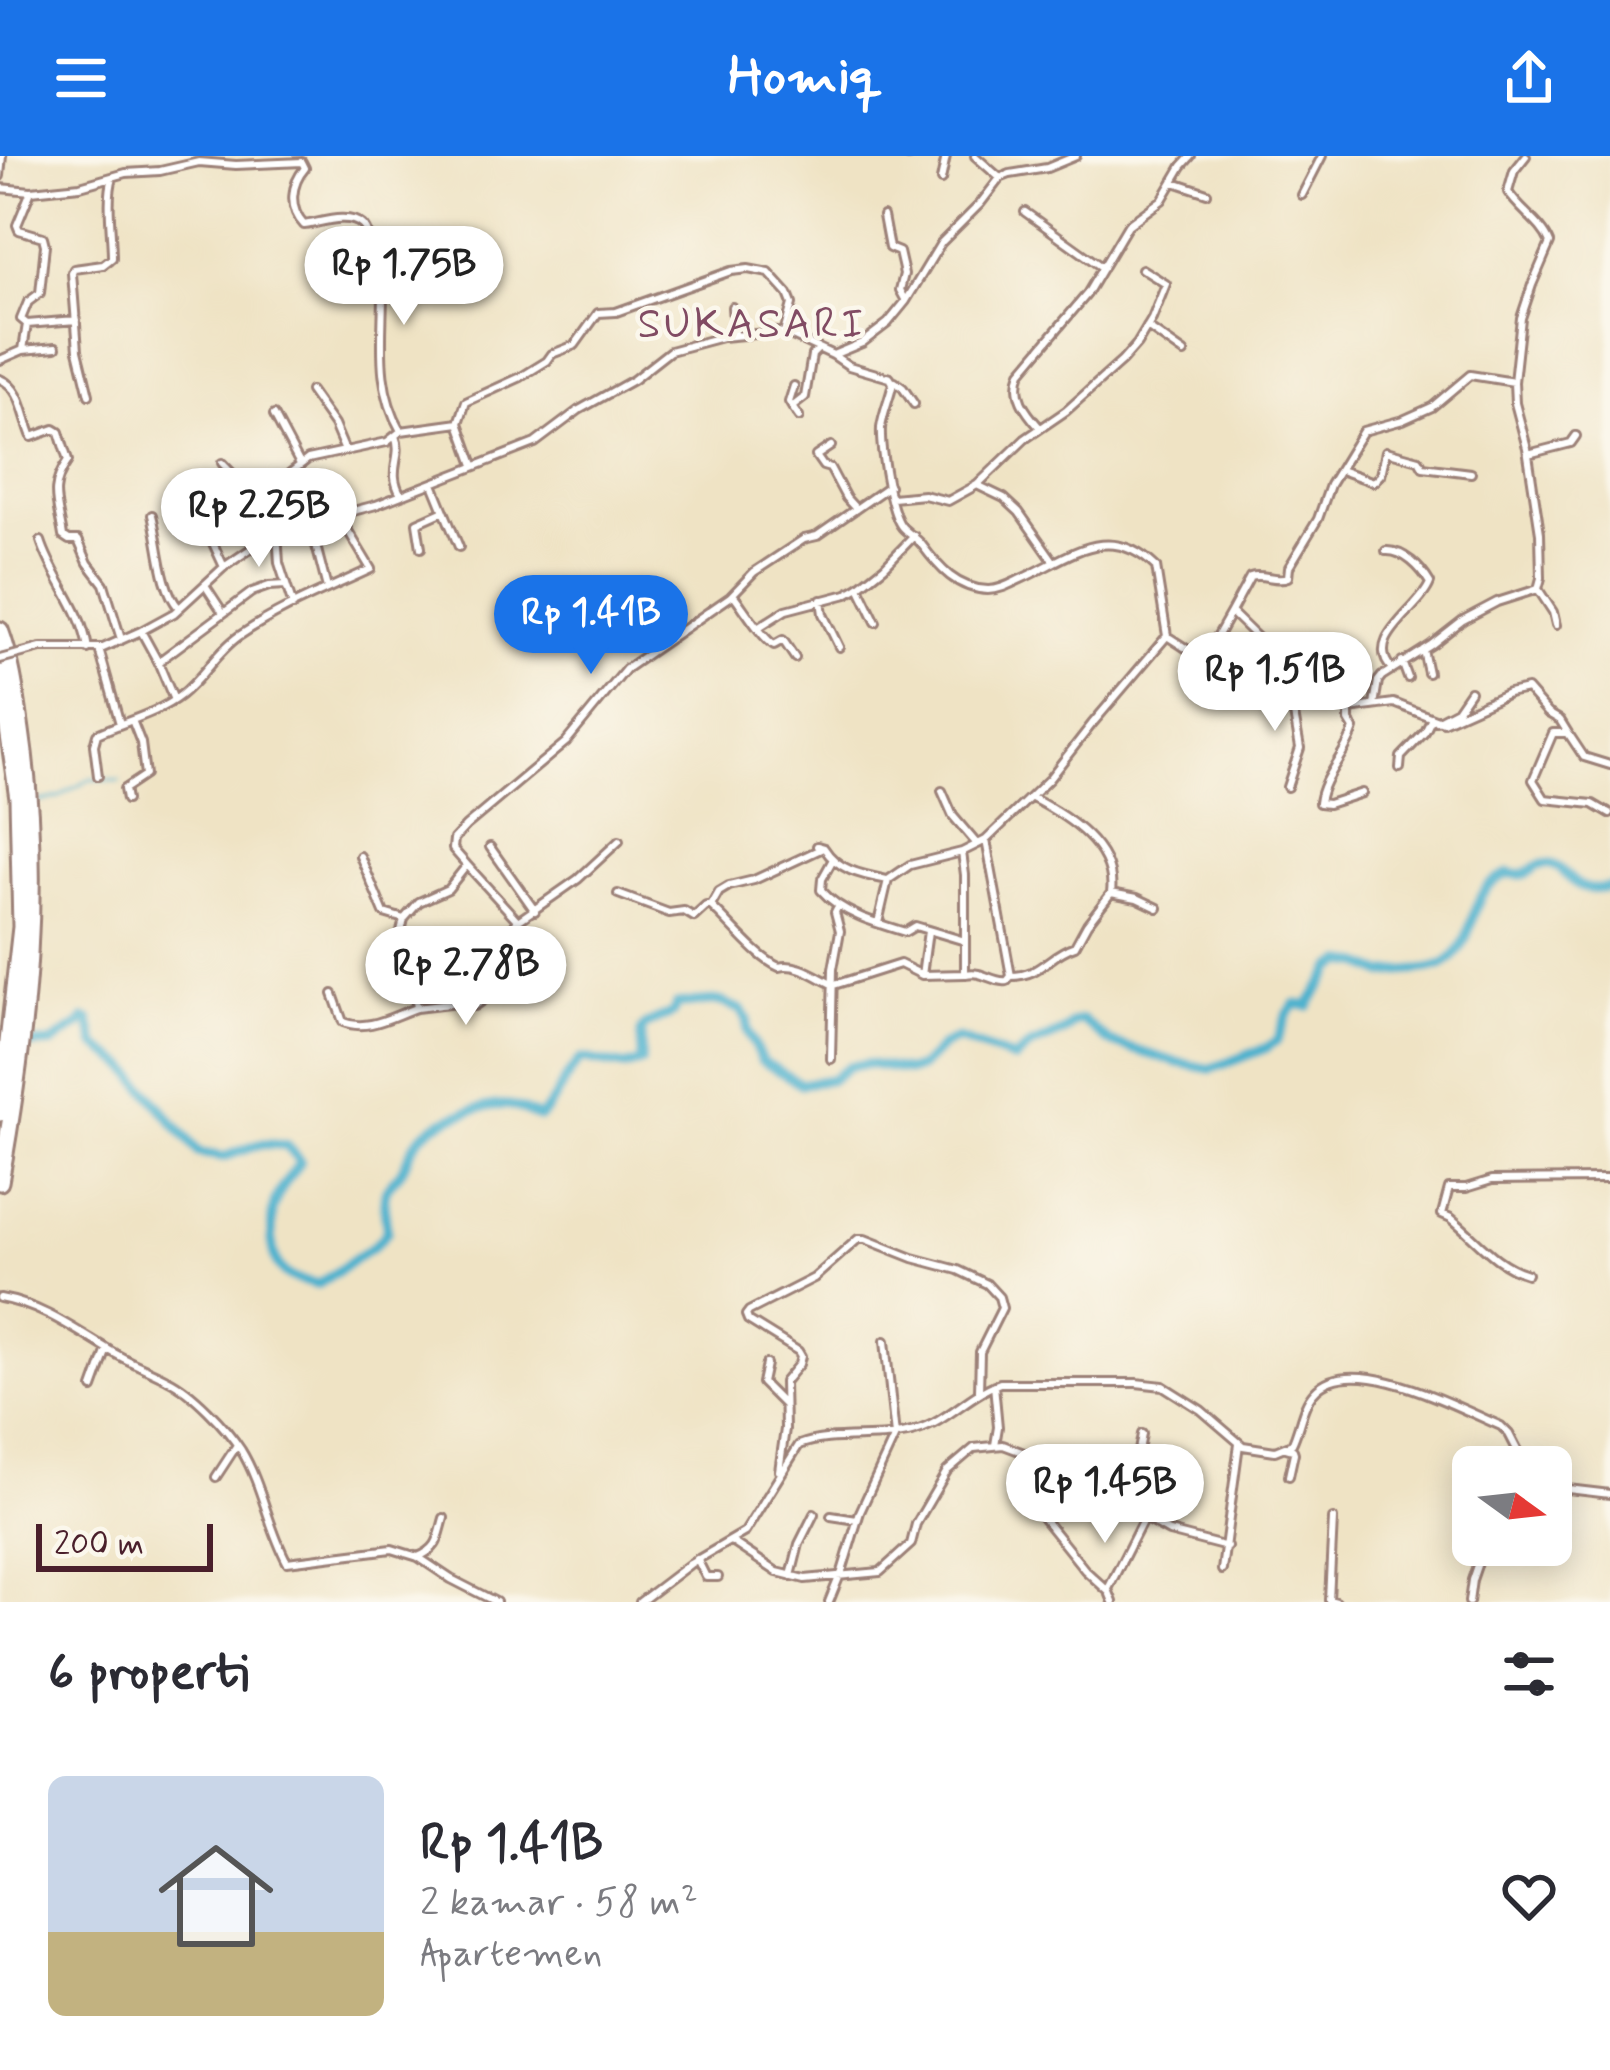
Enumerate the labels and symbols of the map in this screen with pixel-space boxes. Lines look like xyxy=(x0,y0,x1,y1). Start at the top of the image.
pin: Rp 1.75B xyxy=(280,226,528,328)
district label: SUKASARI xyxy=(637,298,867,353)
pin: Rp 2.25B xyxy=(135,468,383,570)
pin: Rp 1.41B xyxy=(467,575,715,677)
pin: Rp 1.51B xyxy=(1151,632,1399,734)
pin: Rp 2.78B xyxy=(342,926,590,1028)
pin: Rp 1.45B xyxy=(981,1444,1229,1546)
north arrow xyxy=(1452,1446,1572,1566)
scale bar xyxy=(36,1518,213,1571)

